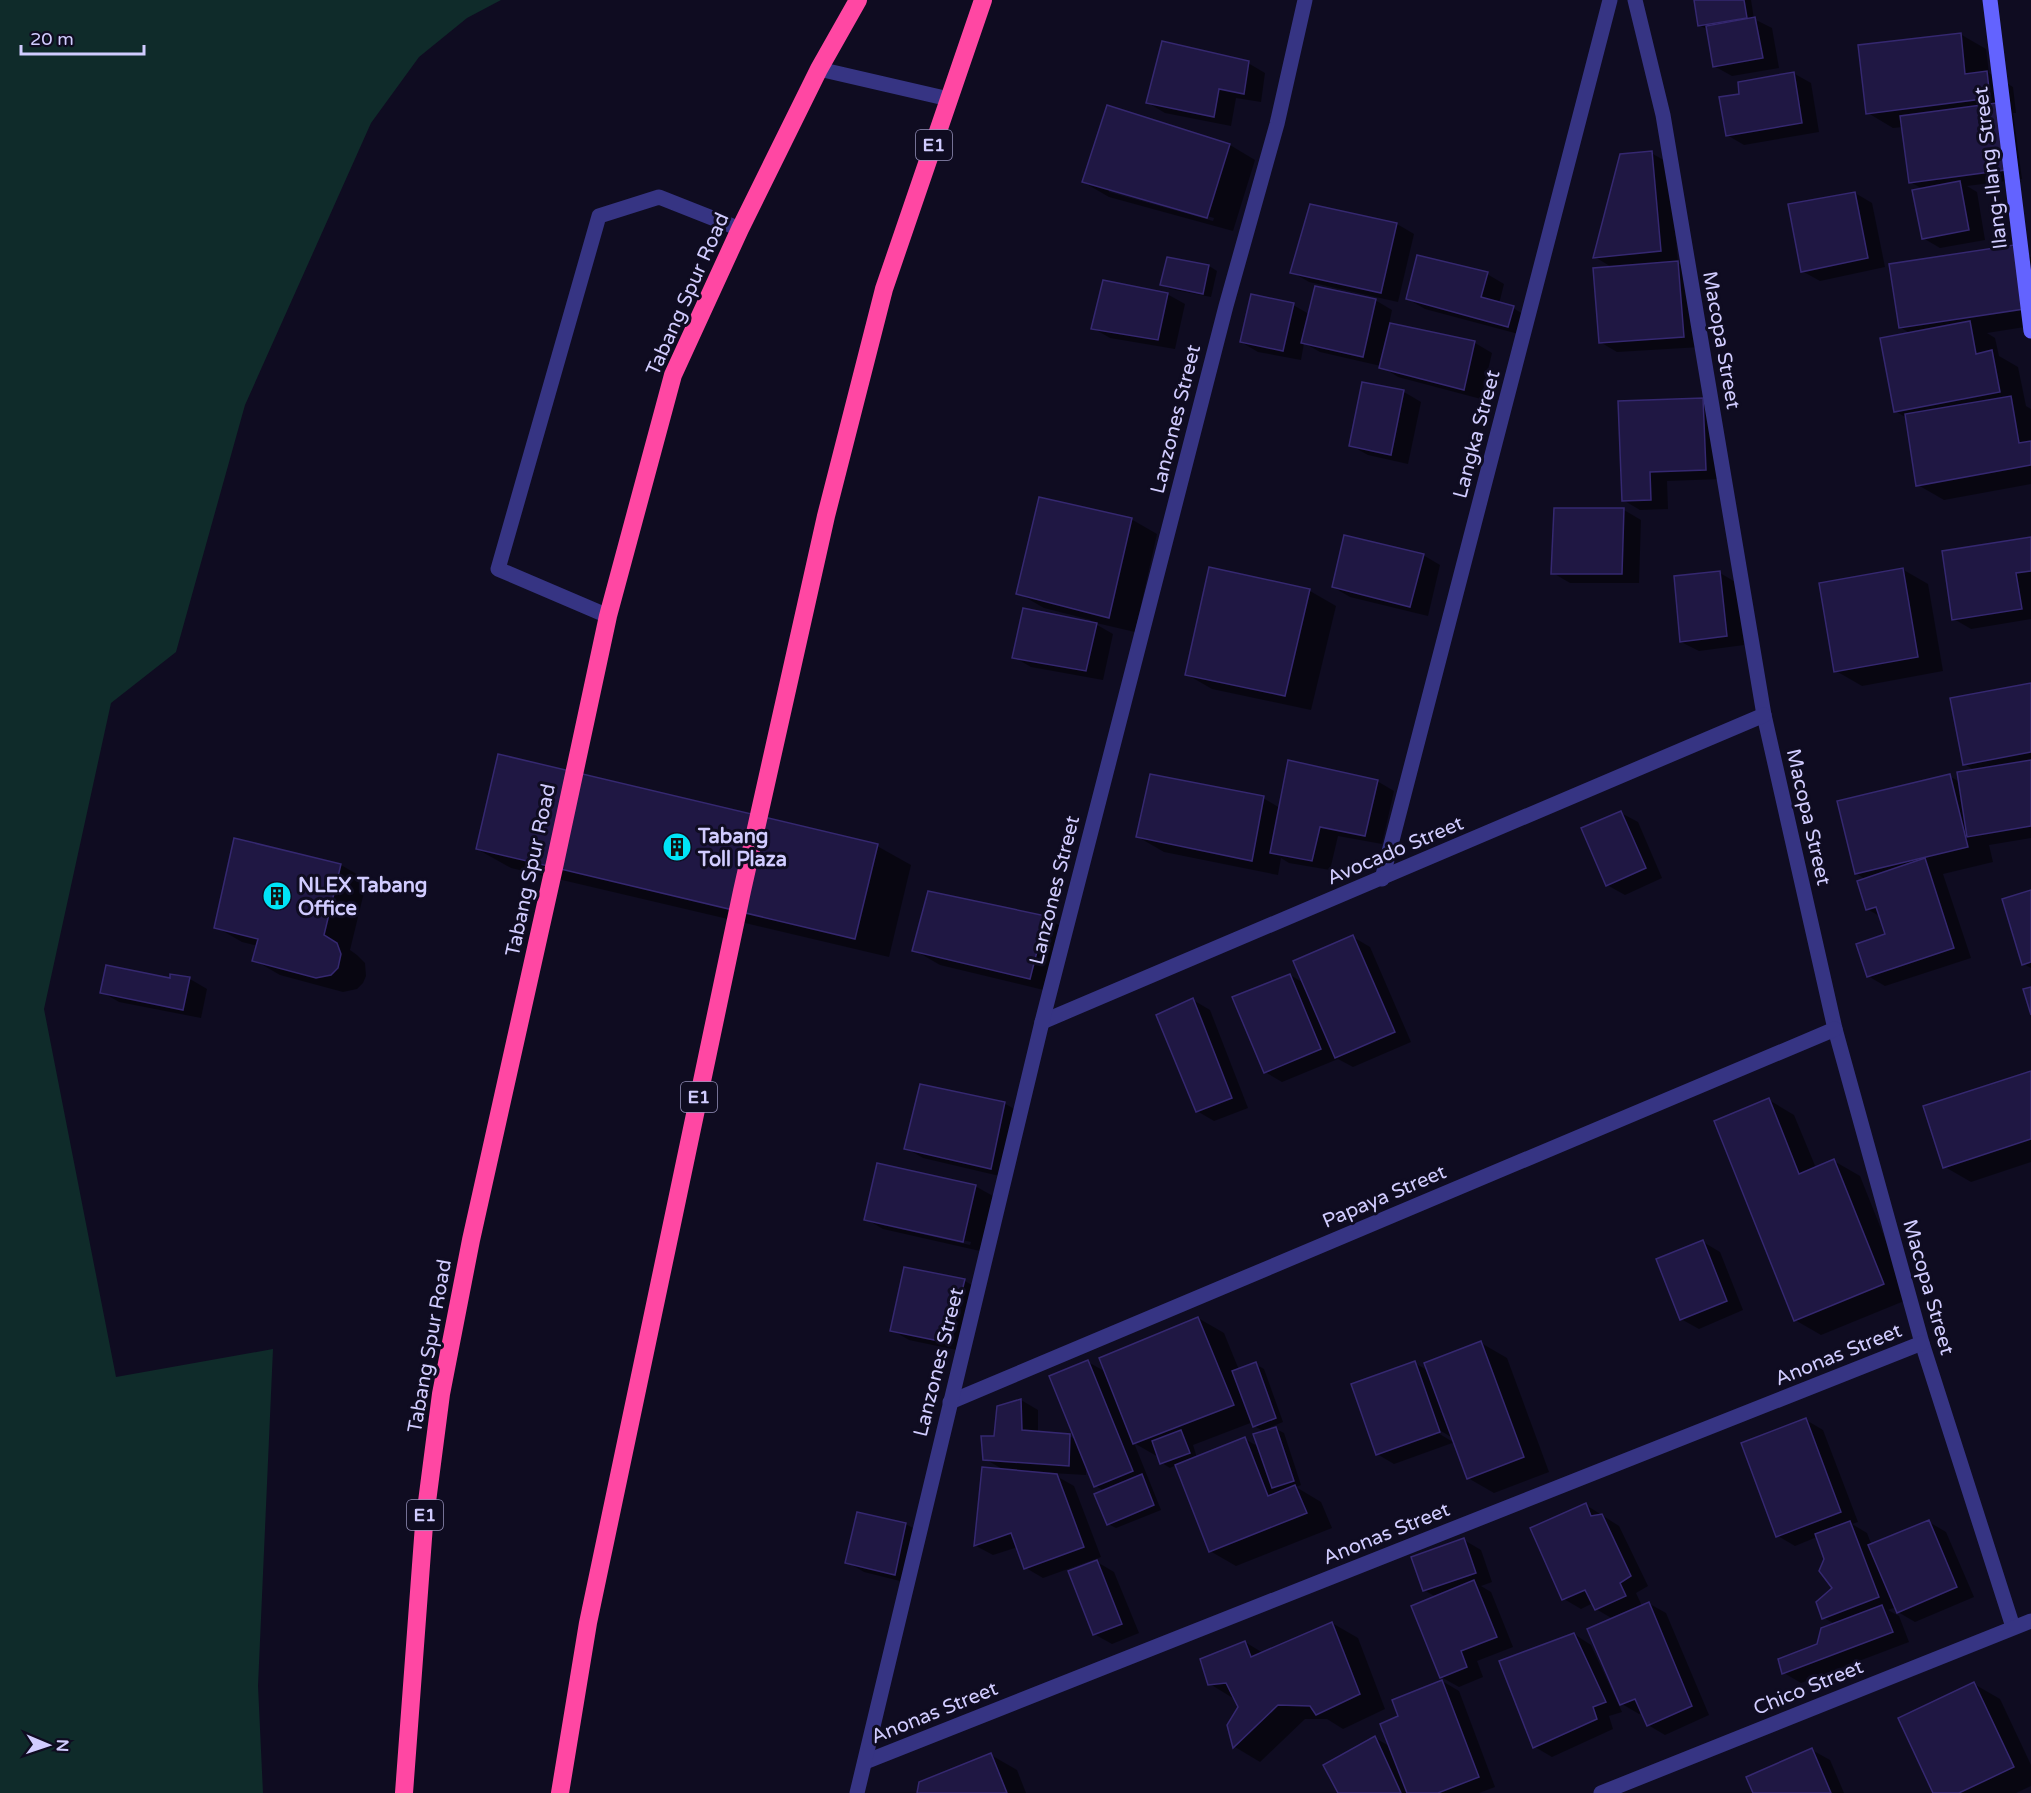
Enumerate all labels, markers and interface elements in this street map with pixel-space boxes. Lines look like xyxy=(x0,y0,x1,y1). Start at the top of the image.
scale bar xyxy=(21,18,144,56)
text: 20 m xyxy=(30,28,74,50)
street label: Ilang-Ilang Street xyxy=(1969,85,2013,251)
road number: E1 xyxy=(916,130,952,160)
street label: Tabang Spur Road xyxy=(641,209,735,380)
street label: Macopa Street xyxy=(1697,269,1745,411)
street label: Lanzones Street xyxy=(1146,342,1206,496)
street label: Langka Street xyxy=(1448,367,1506,501)
street label: Macopa Street xyxy=(1781,747,1835,888)
street label: Tabang Spur Road xyxy=(501,782,561,959)
street label: Avocado Street xyxy=(1324,811,1468,890)
street label: Lanzones Street xyxy=(1025,813,1085,967)
place label: Tabang Toll Plaza xyxy=(697,825,787,872)
building icon: Tabang Toll Plaza xyxy=(661,831,693,863)
place label: NLEX Tabang Office xyxy=(298,874,427,921)
building icon: NLEX Tabang Office xyxy=(261,880,293,912)
road number: E1 xyxy=(681,1082,717,1112)
street label: Papaya Street xyxy=(1319,1160,1450,1234)
street label: Macopa Street xyxy=(1897,1217,1959,1358)
street label: Tabang Spur Road xyxy=(403,1258,457,1435)
street label: Lanzones Street xyxy=(909,1285,969,1439)
street label: Anonas Street xyxy=(1772,1318,1906,1391)
street label: Anonas Street xyxy=(1320,1497,1454,1570)
road number: E1 xyxy=(407,1500,443,1530)
street label: Chico Street xyxy=(1750,1655,1867,1721)
street label: Anonas Street xyxy=(868,1676,1002,1749)
north arrow xyxy=(18,1715,78,1775)
text: N xyxy=(52,1739,72,1752)

